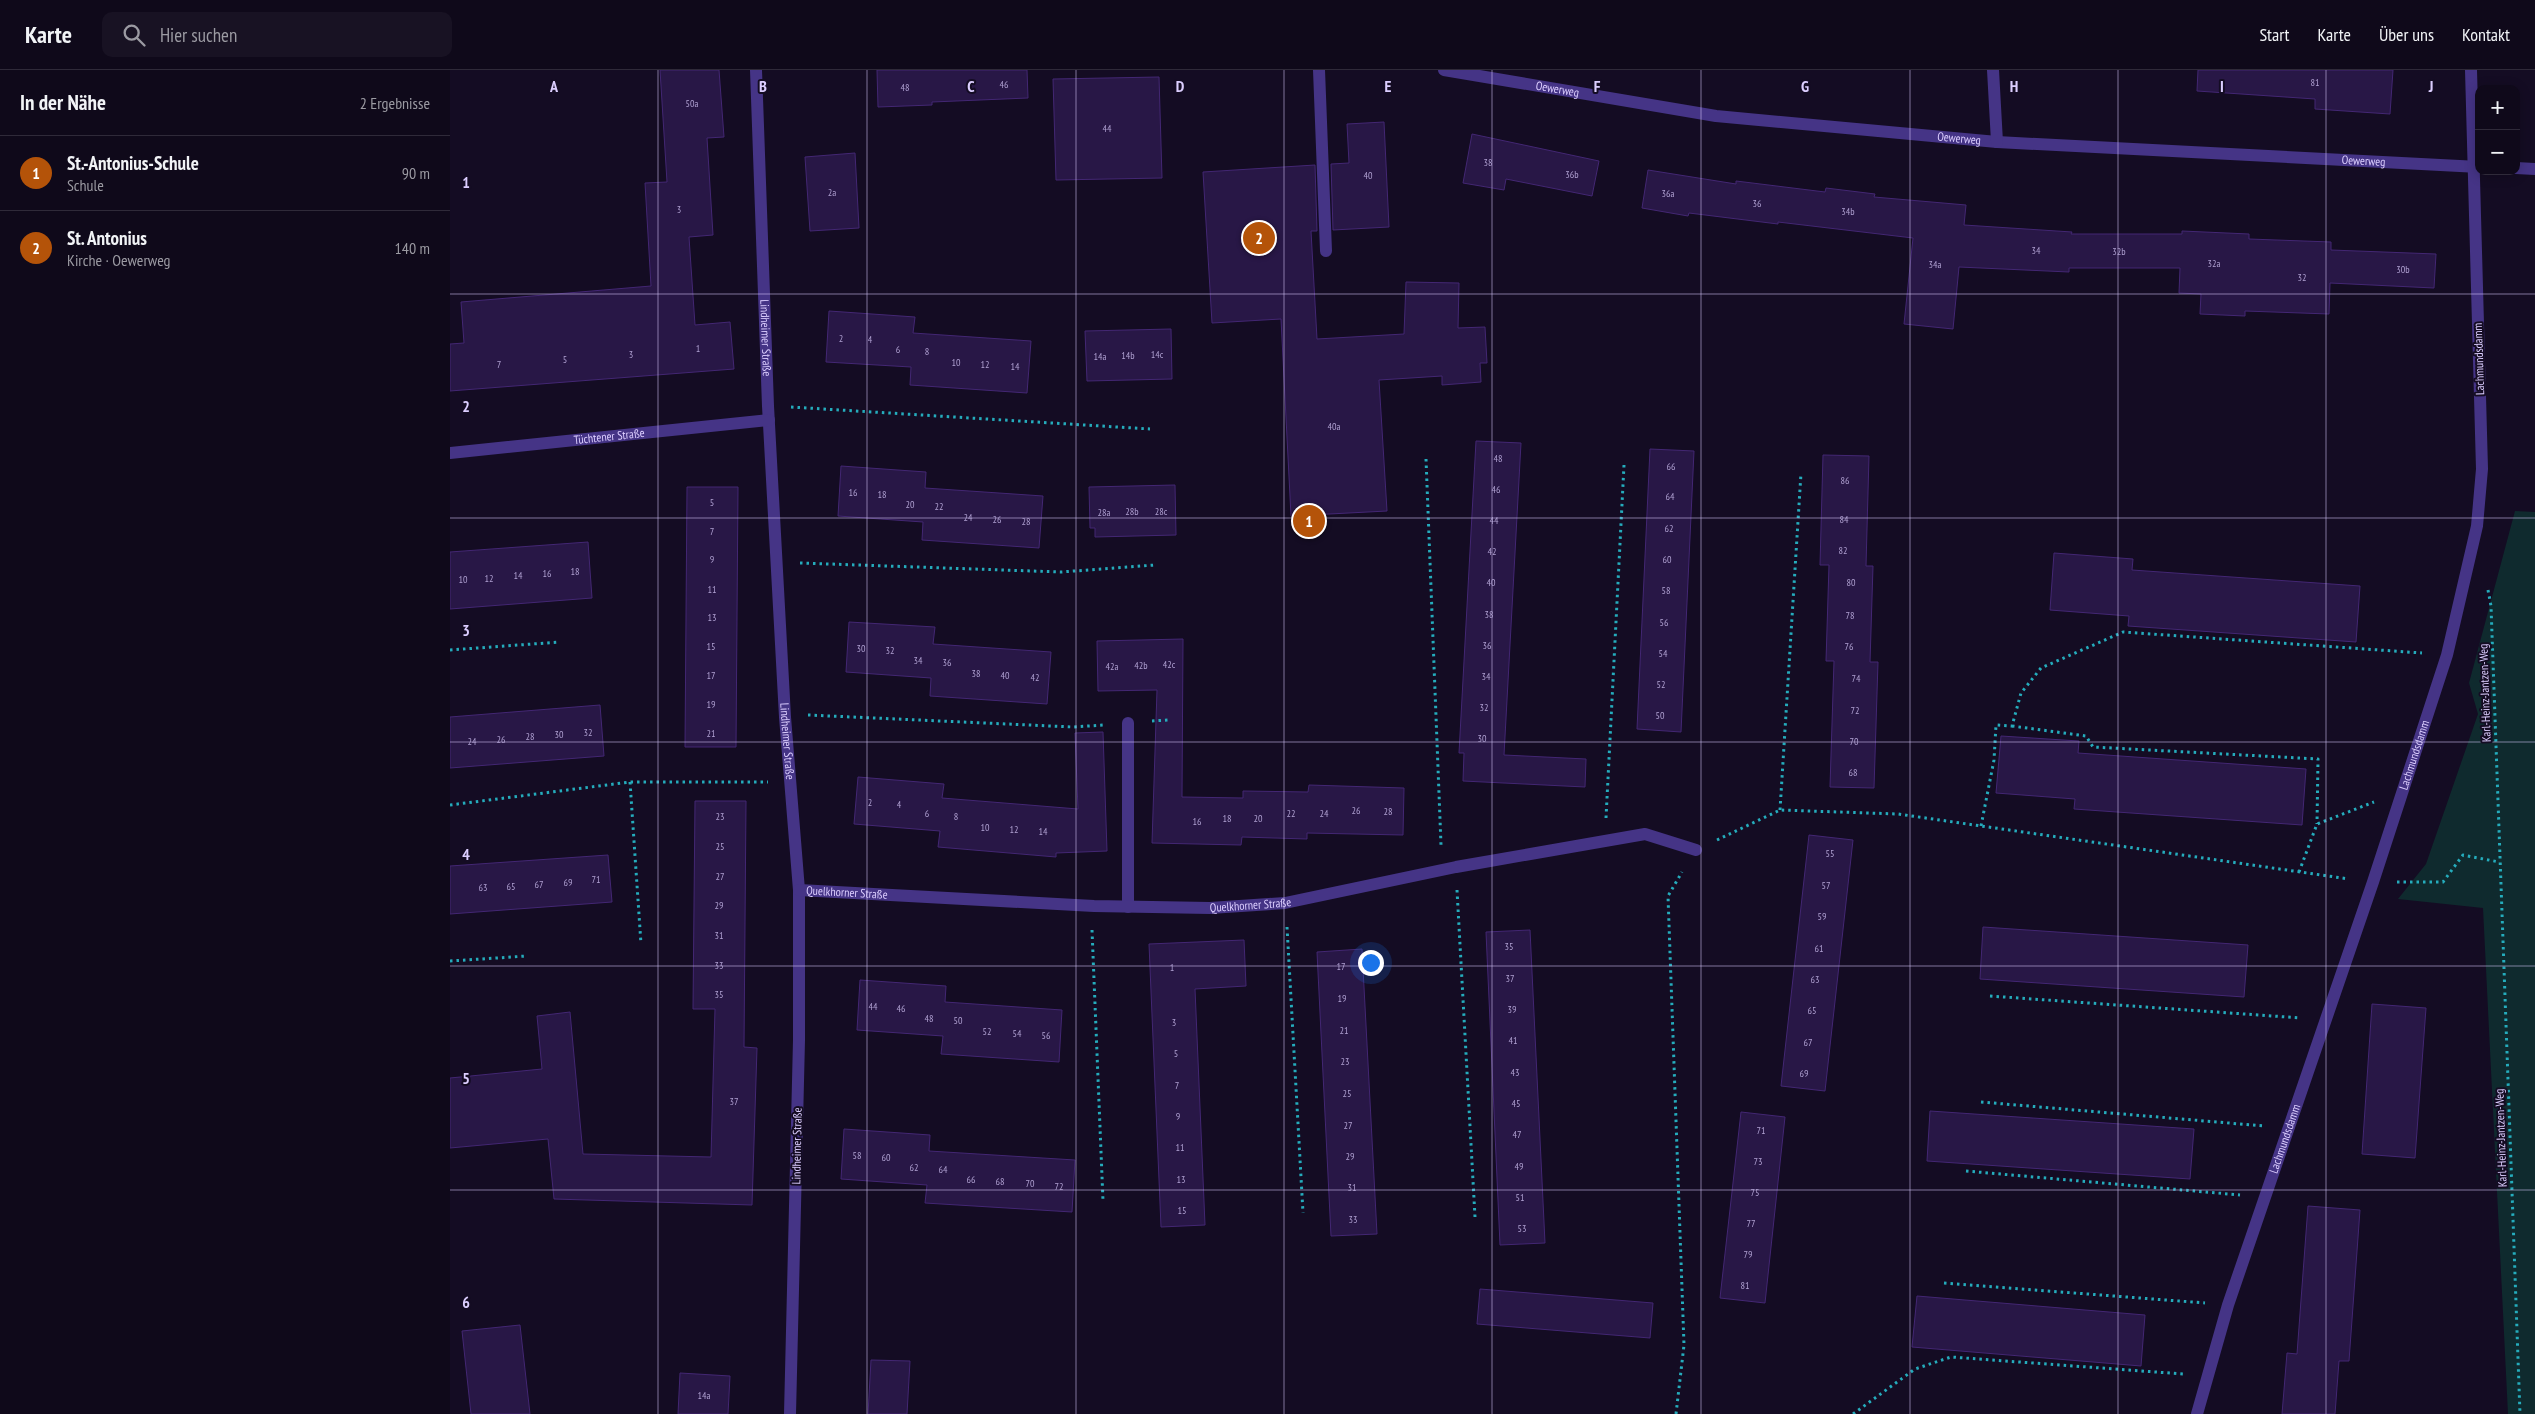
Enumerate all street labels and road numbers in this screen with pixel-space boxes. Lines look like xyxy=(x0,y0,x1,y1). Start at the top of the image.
street label: Oewerweg xyxy=(1535,78,1580,100)
street label: Oewerweg xyxy=(1937,129,1982,147)
street label: Oewerweg xyxy=(2341,152,2386,169)
street label: Lindheimer Straße xyxy=(757,299,775,377)
street label: Lachmundsdamm xyxy=(2470,322,2487,395)
street label: Tüchtener Straße xyxy=(573,425,645,447)
street label: Karl-Heinz-Jantzen-Weg xyxy=(2475,644,2494,742)
street label: Lindheimer Straße xyxy=(777,702,798,780)
street label: Lachmundsdamm xyxy=(2396,718,2432,792)
street label: Quelkhorner Straße xyxy=(806,882,888,902)
street label: Quelkhorner Straße xyxy=(1209,894,1292,915)
street label: Karl-Heinz-Jantzen-Weg xyxy=(2491,1089,2510,1187)
street label: Lachmundsdamm xyxy=(2266,1102,2303,1175)
street label: Lindheimer Straße xyxy=(788,1107,805,1185)

